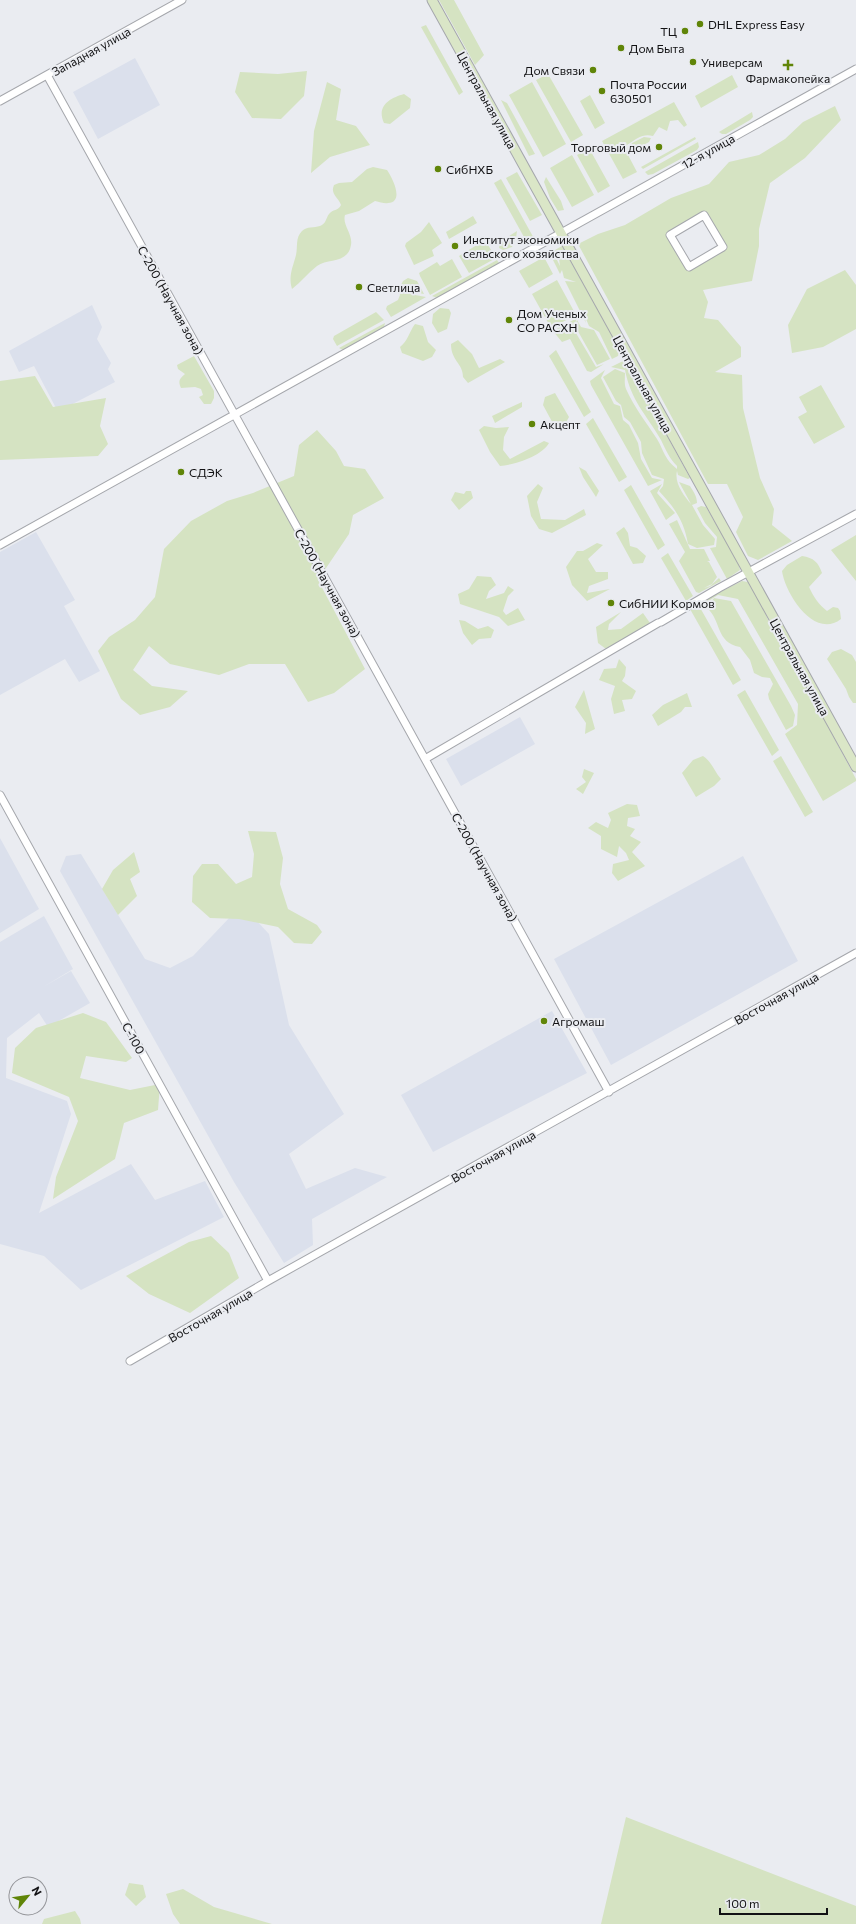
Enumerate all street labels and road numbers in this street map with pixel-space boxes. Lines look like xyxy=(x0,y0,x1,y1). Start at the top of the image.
street label: Западная улица xyxy=(49,24,133,78)
street label: Центральная улица xyxy=(455,49,519,151)
street label: 12-я улица xyxy=(679,131,737,171)
street label: С-200 (Научная зона) xyxy=(135,243,207,357)
street label: Центральная улица xyxy=(611,333,675,435)
street label: С-200 (Научная зона) xyxy=(292,526,364,640)
street label: Центральная улица xyxy=(768,616,832,718)
street label: С-200 (Научная зона) xyxy=(449,810,521,924)
street label: Восточная улица xyxy=(731,969,821,1027)
street label: С-100 xyxy=(120,1020,148,1056)
street label: Восточная улица xyxy=(448,1127,538,1185)
street label: Восточная улица xyxy=(166,1285,254,1345)

